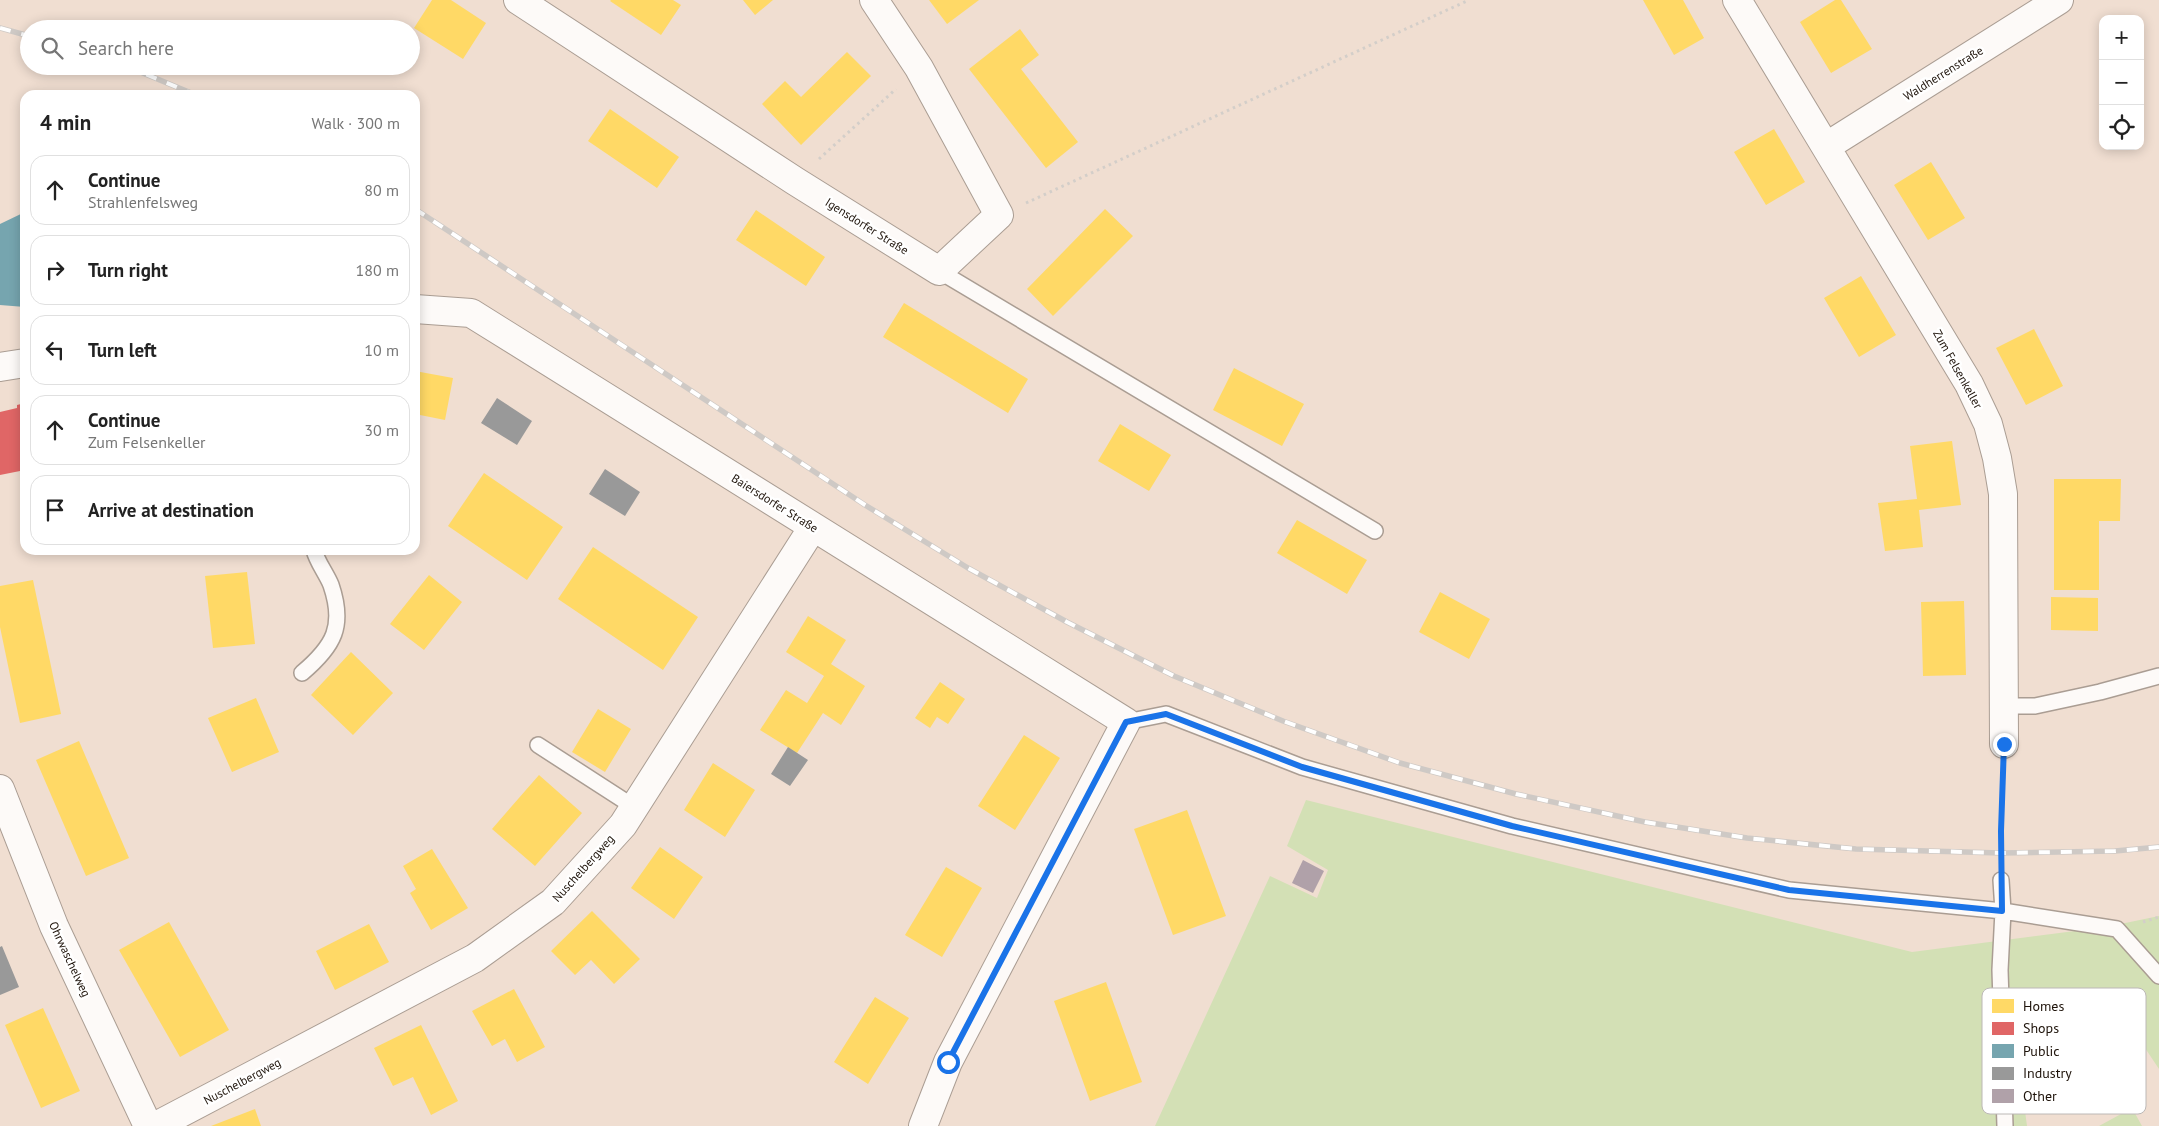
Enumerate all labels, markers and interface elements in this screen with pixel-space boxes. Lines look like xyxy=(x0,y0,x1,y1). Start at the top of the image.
map controls xyxy=(2099,15,2144,150)
button: + xyxy=(2099,15,2144,60)
search box xyxy=(20,20,420,75)
icon: search xyxy=(38,34,66,62)
text: Search here xyxy=(78,36,174,60)
street label: Waldherrenstraße xyxy=(1900,42,1986,104)
button: − xyxy=(2099,60,2144,105)
button: locate xyxy=(2099,105,2144,150)
text: 4 min xyxy=(40,109,91,136)
text: Walk · 300 m xyxy=(311,113,400,133)
text: Continue xyxy=(88,168,160,192)
icon: ahead xyxy=(41,176,69,204)
text: 80 m xyxy=(364,180,399,200)
text: Strahlenfelsweg xyxy=(88,192,198,212)
street label: Igensdorfer Straße xyxy=(823,194,911,258)
icon: right xyxy=(41,256,69,284)
text: Turn right xyxy=(88,258,168,282)
text: 180 m xyxy=(356,260,399,280)
street label: Zum Felsenkeller xyxy=(1930,327,1986,411)
icon: left xyxy=(41,336,69,364)
text: Turn left xyxy=(88,338,157,362)
text: 10 m xyxy=(364,340,399,360)
text: Continue xyxy=(88,408,160,432)
icon: ahead xyxy=(41,416,69,444)
text: 30 m xyxy=(364,420,399,440)
text: Zum Felsenkeller xyxy=(88,432,205,452)
street label: Baiersdorfer Straße xyxy=(729,470,821,536)
icon: arrive xyxy=(41,496,69,524)
text: Arrive at destination xyxy=(88,498,254,522)
route end xyxy=(1993,733,2016,756)
street label: Nuschelbergweg xyxy=(549,831,617,905)
street label: Ohrwaschelweg xyxy=(46,919,94,999)
legend xyxy=(1982,988,2146,1114)
text: Homes xyxy=(2023,997,2064,1015)
text: Shops xyxy=(2023,1019,2059,1037)
text: Public xyxy=(2023,1042,2060,1060)
route start xyxy=(937,1051,960,1074)
street label: Nuschelbergweg xyxy=(201,1054,283,1108)
text: Industry xyxy=(2023,1064,2072,1082)
text: Other xyxy=(2023,1087,2057,1105)

